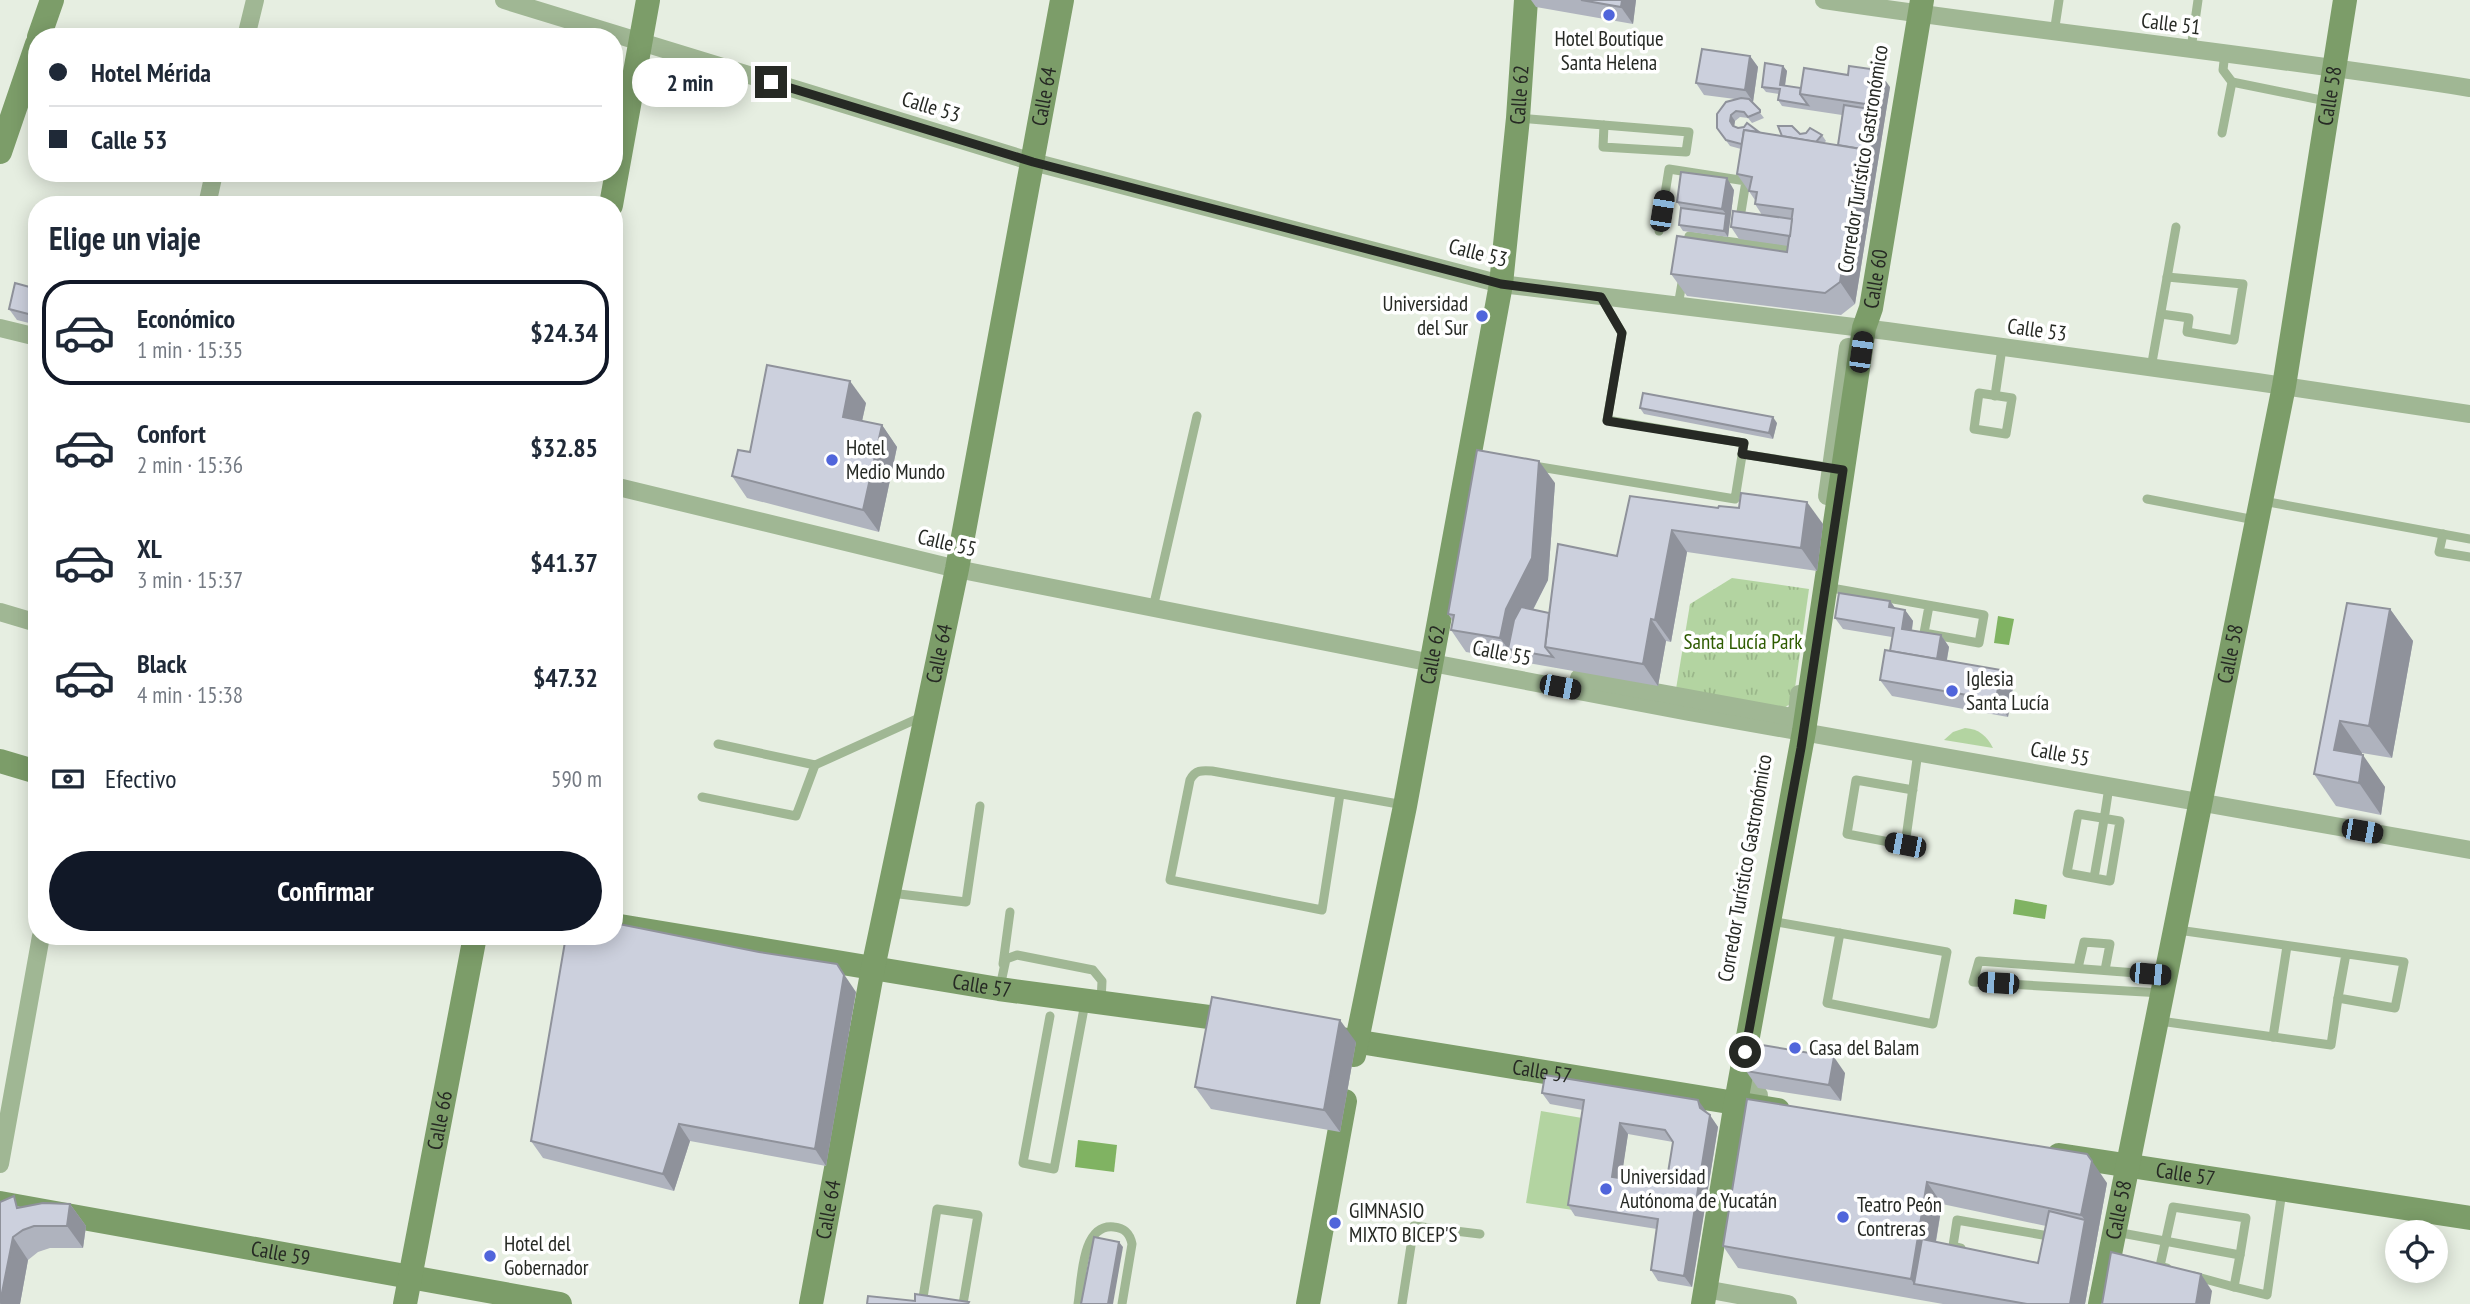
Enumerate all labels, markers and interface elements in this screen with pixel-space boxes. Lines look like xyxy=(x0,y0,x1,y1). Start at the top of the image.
street label: Calle 51 xyxy=(2140,6,2202,41)
marker: Hotel Boutique Santa Helena xyxy=(1601,7,1617,23)
place label: Hotel Boutique Santa Helena xyxy=(1554,25,1664,76)
street label: Corredor Turístico Gastronómico xyxy=(1831,43,1894,275)
text: Hotel Mérida xyxy=(91,56,211,89)
callout: 2 min xyxy=(631,57,746,106)
street label: Calle 64 xyxy=(1025,64,1063,128)
street label: Calle 62 xyxy=(1503,64,1535,126)
street label: Calle 58 xyxy=(2311,64,2347,127)
route end xyxy=(755,66,787,98)
text: 2 min xyxy=(667,68,713,97)
street label: Calle 53 xyxy=(899,85,964,128)
text: Calle 53 xyxy=(91,123,167,156)
car xyxy=(1649,189,1676,233)
text: Elige un viaje xyxy=(49,217,201,259)
street label: Calle 53 xyxy=(1446,232,1510,273)
street label: Calle 60 xyxy=(1857,247,1894,310)
place label: Universidad del Sur xyxy=(1382,290,1468,341)
icon: car xyxy=(53,301,116,364)
text: Económico xyxy=(137,302,235,335)
marker: Universidad del Sur xyxy=(1474,308,1490,324)
street label: Calle 53 xyxy=(2006,312,2068,347)
text: $24.34 xyxy=(530,316,598,349)
car xyxy=(1848,330,1875,374)
text: 1 min · 15:35 xyxy=(137,335,243,364)
icon: car xyxy=(53,416,116,479)
text: Confort xyxy=(137,417,206,450)
text: $32.85 xyxy=(530,431,598,464)
place label: Hotel Medio Mundo xyxy=(846,434,945,485)
text: 2 min · 15:36 xyxy=(137,450,243,479)
marker: Hotel Medio Mundo xyxy=(824,452,840,468)
street label: Calle 55 xyxy=(915,523,979,562)
icon: car xyxy=(53,531,116,594)
text: XL xyxy=(137,532,162,565)
text: $41.37 xyxy=(530,546,598,579)
text: 3 min · 15:37 xyxy=(137,565,243,594)
street label: Calle 64 xyxy=(919,621,958,685)
street label: Calle 58 xyxy=(2211,622,2249,686)
street label: Calle 62 xyxy=(1414,623,1451,686)
park label: Santa Lucía Park xyxy=(1684,628,1802,655)
street label: Calle 55 xyxy=(1470,634,1534,671)
icon: car xyxy=(53,646,116,709)
text: Black xyxy=(137,647,187,680)
text: $47.32 xyxy=(533,661,598,694)
place label: Iglesia Santa Lucía xyxy=(1966,665,2049,716)
car xyxy=(1538,673,1583,701)
text: 4 min · 15:38 xyxy=(137,680,243,709)
marker: Iglesia Santa Lucía xyxy=(1944,683,1960,699)
street label: Calle 55 xyxy=(2028,735,2092,772)
street label: Corredor Turístico Gastronómico xyxy=(1711,752,1778,984)
icon: cash xyxy=(49,760,87,798)
text: Efectivo xyxy=(105,762,177,795)
text: 590 m xyxy=(551,764,602,793)
car xyxy=(2340,817,2385,845)
car xyxy=(1883,831,1928,859)
button: Confirmar xyxy=(49,851,602,931)
car xyxy=(2129,962,2172,986)
street label: Calle 57 xyxy=(950,967,1013,1004)
car xyxy=(1977,971,2020,995)
place label: Casa del Balam xyxy=(1809,1034,1919,1061)
route start xyxy=(1729,1036,1761,1068)
marker: Casa del Balam xyxy=(1787,1040,1803,1056)
street label: Calle 57 xyxy=(1511,1053,1574,1089)
street label: Calle 66 xyxy=(421,1088,458,1152)
street label: Calle 57 xyxy=(2154,1156,2217,1192)
place label: Universidad Autónoma de Yucatán xyxy=(1620,1163,1777,1214)
street label: Calle 64 xyxy=(809,1177,847,1241)
street label: Calle 58 xyxy=(2099,1178,2137,1242)
marker: Universidad Autónoma de Yucatán xyxy=(1598,1181,1614,1197)
place label: Teatro Peón Contreras xyxy=(1857,1191,1942,1242)
place label: GIMNASIO MIXTO BICEP'S xyxy=(1349,1197,1457,1248)
marker: Teatro Peón Contreras xyxy=(1835,1209,1851,1225)
marker: GIMNASIO MIXTO BICEP'S xyxy=(1327,1215,1343,1231)
map controls xyxy=(2385,1220,2448,1283)
button: locate xyxy=(2385,1220,2448,1283)
place label: Hotel del Gobernador xyxy=(504,1230,589,1281)
street label: Calle 59 xyxy=(249,1235,312,1272)
marker: Hotel del Gobernador xyxy=(482,1248,498,1264)

